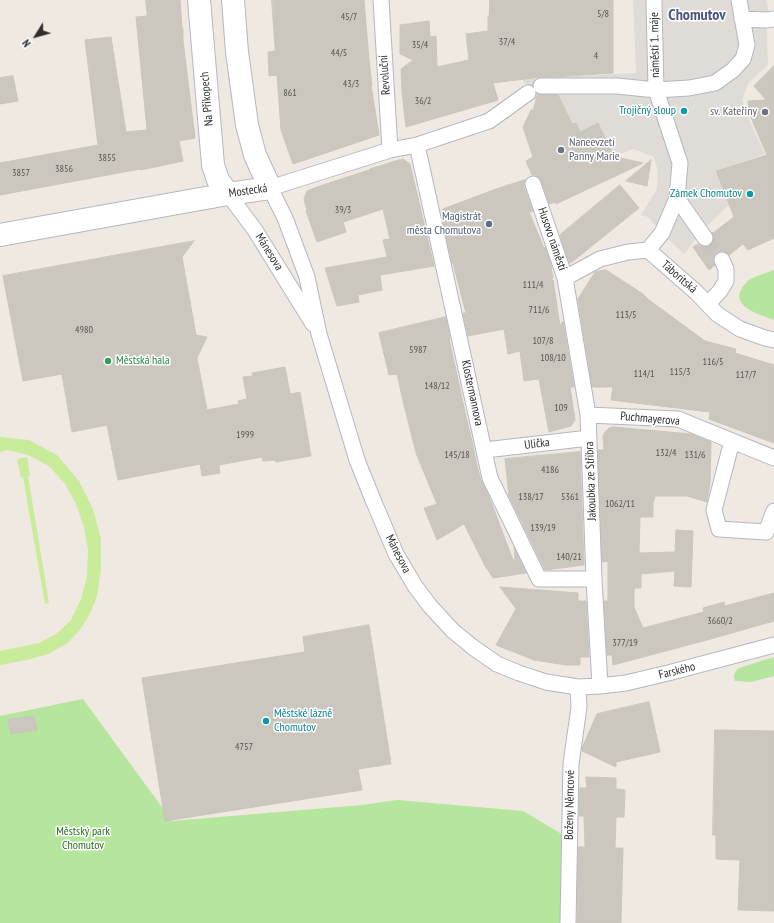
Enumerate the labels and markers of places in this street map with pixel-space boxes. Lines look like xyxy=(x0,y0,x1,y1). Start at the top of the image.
place label: Trojičný sloup xyxy=(619,104,676,118)
place label: sv. Kateřiny xyxy=(710,105,757,119)
marker: Trojičný sloup xyxy=(679,106,689,116)
marker: sv. Kateřiny xyxy=(760,107,770,117)
place label: Naneevzetí Panny Marie xyxy=(569,136,620,164)
marker: Naneevzetí Panny Marie xyxy=(556,145,566,155)
place label: Zámek Chomutov xyxy=(670,187,742,201)
marker: Zámek Chomutov xyxy=(745,189,755,199)
place label: Magistrát města Chomutova xyxy=(407,210,481,238)
marker: Magistrát města Chomutova xyxy=(484,219,494,229)
place label: Městská hala xyxy=(116,354,170,368)
marker: Městská hala xyxy=(103,356,113,366)
place label: Městské lázně Chomutov xyxy=(274,707,332,735)
marker: Městské lázně Chomutov xyxy=(261,716,271,726)

